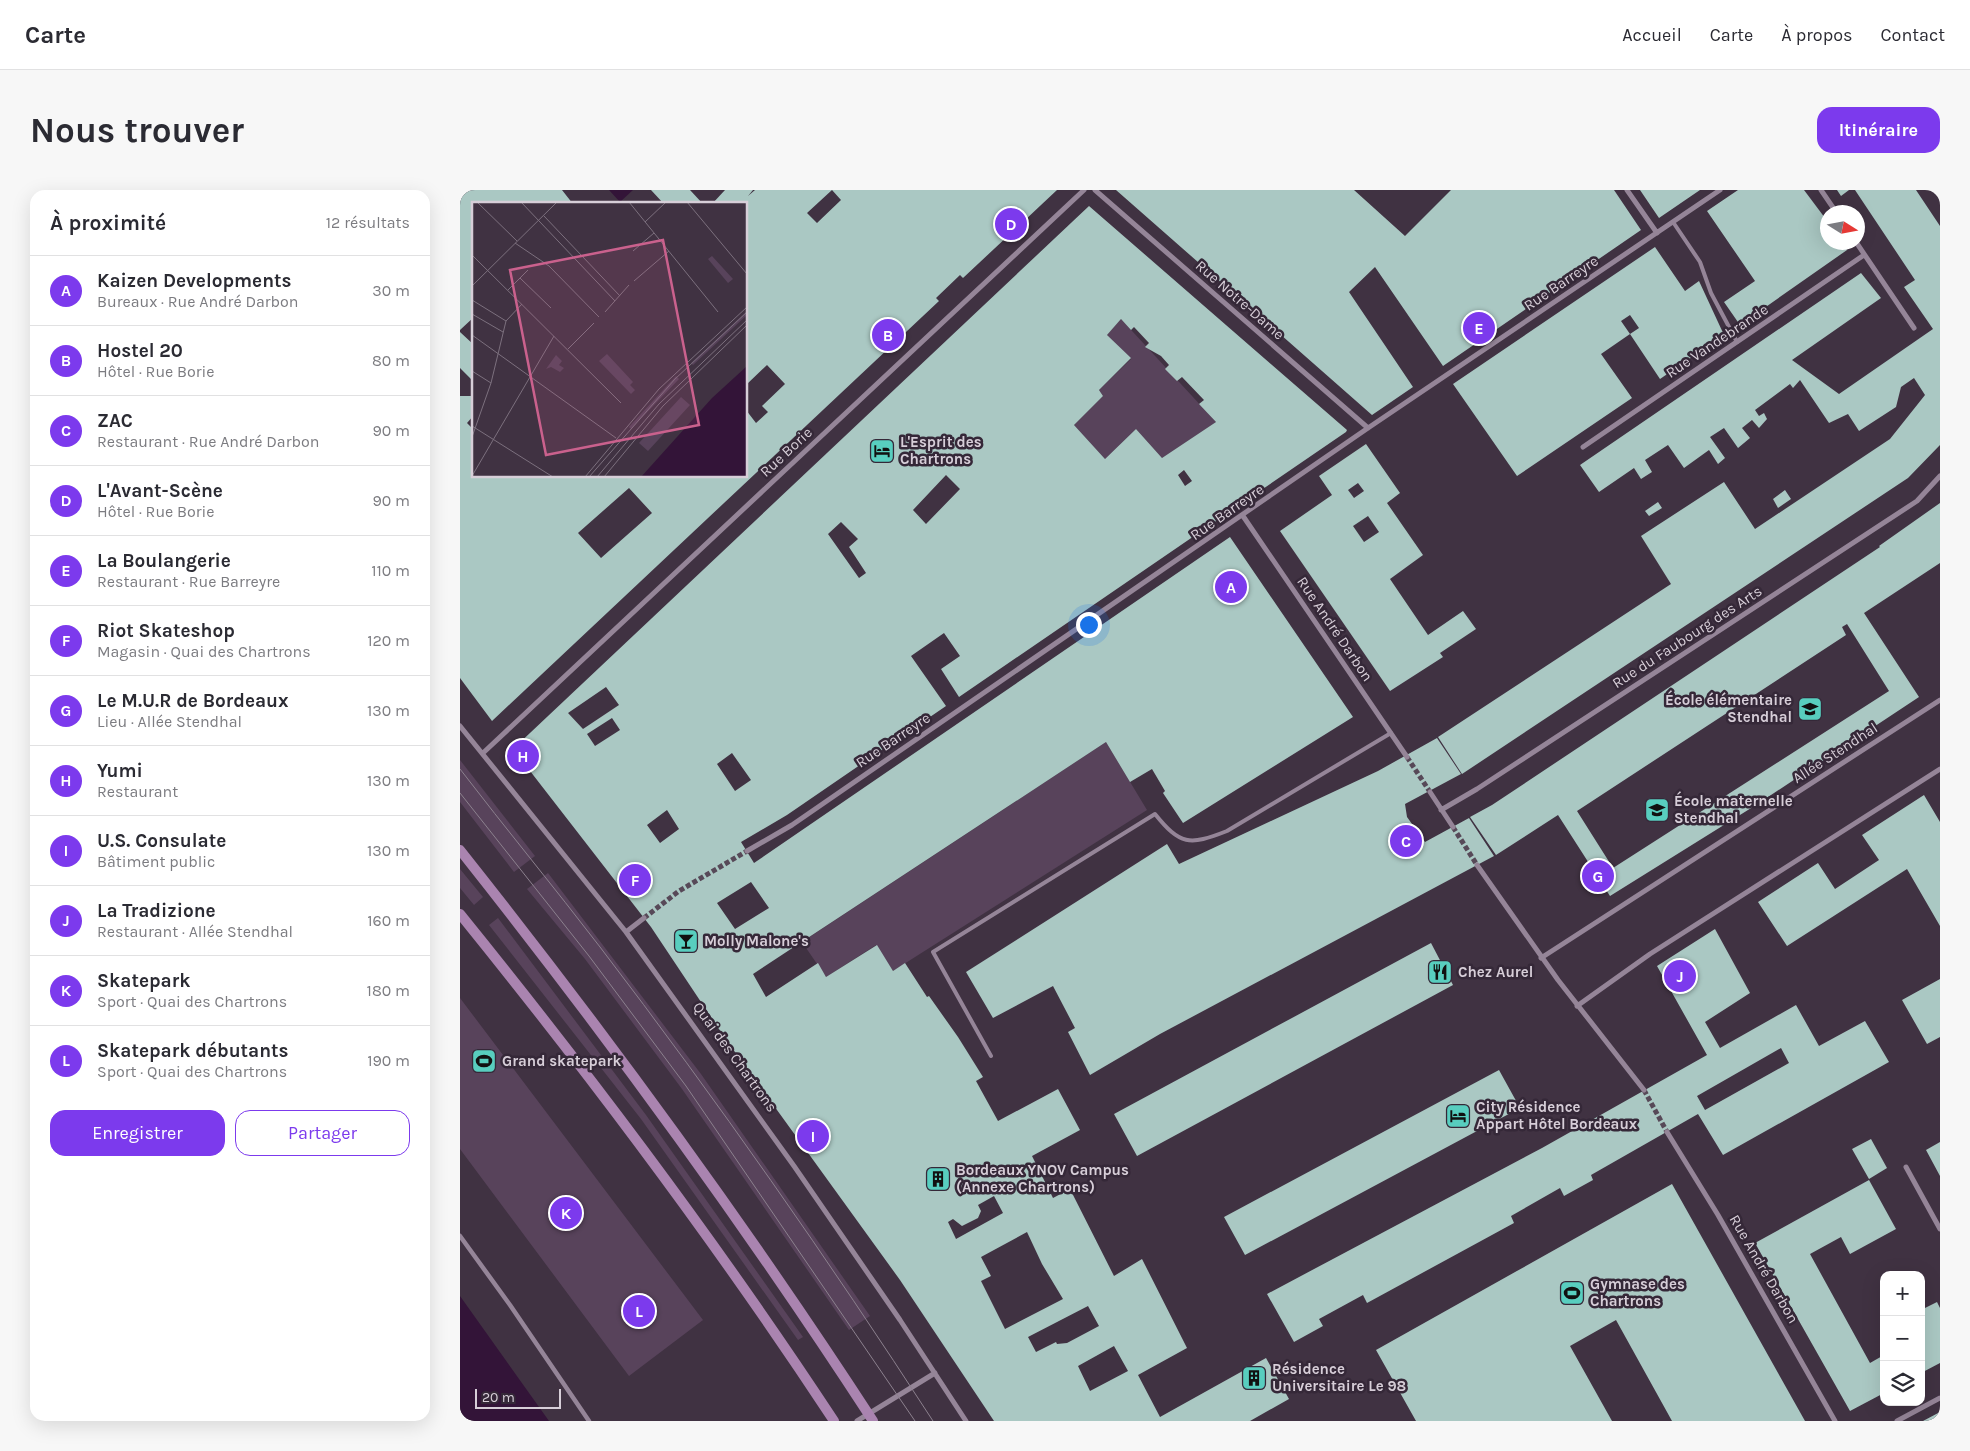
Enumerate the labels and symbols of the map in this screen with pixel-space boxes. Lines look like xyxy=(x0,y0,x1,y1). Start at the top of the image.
inset map xyxy=(472,202,748,478)
pin: D xyxy=(995,205,1027,243)
north arrow xyxy=(1820,205,1865,250)
street label: Rue Barreyre xyxy=(1520,252,1602,314)
street label: Rue Notre-Dame xyxy=(1192,257,1288,343)
street label: Rue Vandebrande xyxy=(1662,300,1772,382)
pin: E xyxy=(1463,309,1495,347)
pin: B xyxy=(872,316,904,354)
street label: Rue Borie xyxy=(756,423,816,481)
place label: L'Esprit des Chartrons xyxy=(900,433,982,468)
hotel icon: L'Esprit des Chartrons xyxy=(869,438,895,464)
street label: Rue Barreyre xyxy=(1187,480,1267,544)
pin: A xyxy=(1215,568,1247,606)
street label: Rue André Darbon xyxy=(1293,573,1377,685)
street label: Rue du Faubourg des Arts xyxy=(1609,582,1765,692)
your location xyxy=(1076,612,1102,638)
place label: École élémentaire Stendhal xyxy=(1665,690,1792,726)
school or university icon: École élémentaire Stendhal xyxy=(1797,696,1823,722)
street label: Rue Barreyre xyxy=(852,709,934,771)
street label: Allée Stendhal xyxy=(1789,719,1881,787)
pin: H xyxy=(507,737,539,775)
place label: École maternelle Stendhal xyxy=(1674,791,1793,827)
school or university icon: École maternelle Stendhal xyxy=(1644,797,1670,823)
pin: C xyxy=(1390,822,1422,860)
pin: G xyxy=(1582,857,1614,895)
pin: F xyxy=(619,861,651,899)
bar icon: Molly Malone's xyxy=(673,928,699,954)
place label: Molly Malone's xyxy=(704,932,809,950)
pin: J xyxy=(1664,957,1696,995)
restaurant icon: Chez Aurel xyxy=(1427,959,1453,985)
place label: Chez Aurel xyxy=(1458,963,1533,981)
street label: Quai des Chartrons xyxy=(689,999,781,1115)
sports icon: Grand skatepark xyxy=(471,1048,497,1074)
place label: Grand skatepark xyxy=(502,1052,621,1070)
place label: City Résidence Appart Hôtel Bordeaux xyxy=(1476,1098,1638,1133)
hotel icon: City Résidence Appart Hôtel Bordeaux xyxy=(1445,1103,1471,1129)
pin: I xyxy=(797,1117,829,1155)
place label: Bordeaux YNOV Campus (Annexe Chartrons) xyxy=(956,1161,1129,1196)
building icon: Bordeaux YNOV Campus (Annexe Chartrons) xyxy=(925,1166,951,1192)
pin: K xyxy=(550,1194,582,1232)
street label: Rue André Darbon xyxy=(1726,1211,1802,1327)
place label: Gymnase des Chartrons xyxy=(1590,1275,1685,1310)
sports icon: Gymnase des Chartrons xyxy=(1559,1280,1585,1306)
pin: L xyxy=(623,1292,655,1330)
place label: Résidence Universitaire Le 98 xyxy=(1272,1360,1406,1395)
building icon: Résidence Universitaire Le 98 xyxy=(1241,1365,1267,1391)
scale bar xyxy=(475,1386,561,1409)

